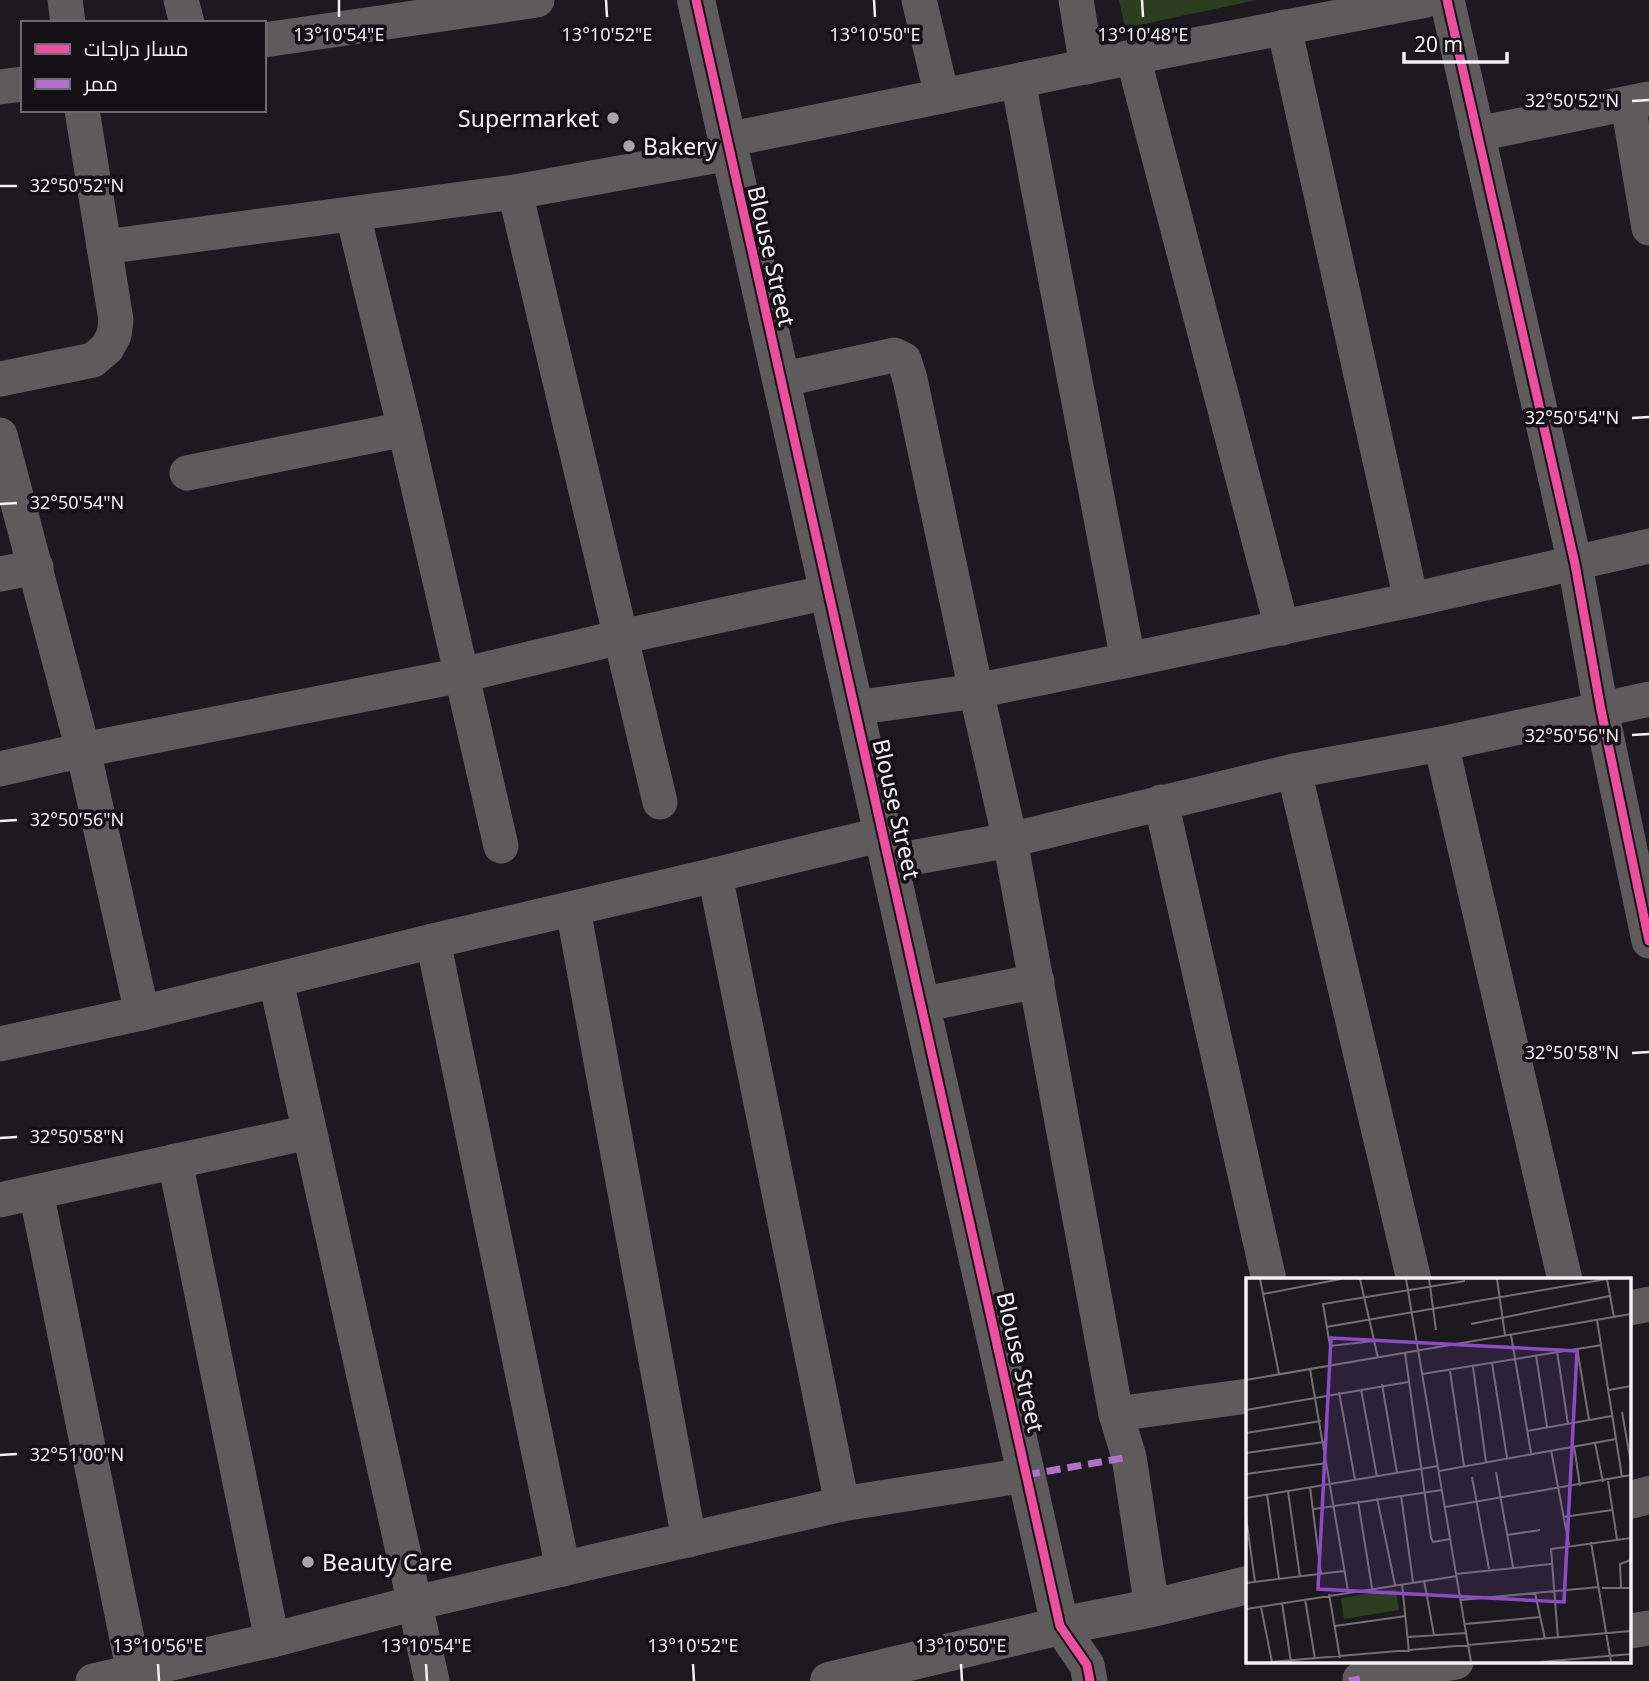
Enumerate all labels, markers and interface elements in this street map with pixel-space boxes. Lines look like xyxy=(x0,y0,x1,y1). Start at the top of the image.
legend xyxy=(21,21,266,112)
scale bar xyxy=(1404,21,1507,65)
text: 13°10'54"E xyxy=(294,22,384,46)
text: 13°10'52"E xyxy=(562,22,652,46)
text: 13°10'50"E xyxy=(830,22,920,46)
text: 13°10'48"E xyxy=(1098,22,1188,46)
text: 20 m xyxy=(1414,30,1463,58)
text: مسار دراجات xyxy=(84,34,188,62)
text: ممر xyxy=(83,69,118,97)
text: 32°50'52"N xyxy=(1525,88,1619,112)
place label: Supermarket xyxy=(458,102,599,134)
marker: Supermarket xyxy=(605,110,621,126)
place label: Bakery xyxy=(643,130,718,162)
marker: Bakery xyxy=(621,138,637,154)
text: 32°50'52"N xyxy=(30,173,124,197)
street label: Blouse Street xyxy=(740,183,804,329)
text: 32°50'54"N xyxy=(1525,405,1619,429)
text: 32°50'54"N xyxy=(30,490,124,514)
text: 32°50'56"N xyxy=(1525,723,1619,747)
street label: Blouse Street xyxy=(865,736,929,882)
text: 32°50'56"N xyxy=(30,807,124,831)
text: 32°50'58"N xyxy=(1525,1040,1619,1064)
text: 32°50'58"N xyxy=(30,1124,124,1148)
inset map xyxy=(1246,1278,1632,1664)
street label: Blouse Street xyxy=(989,1289,1053,1435)
text: 32°51'00"N xyxy=(30,1442,124,1466)
place label: Beauty Care xyxy=(322,1546,453,1578)
marker: Beauty Care xyxy=(300,1554,316,1570)
text: 13°10'56"E xyxy=(113,1633,203,1657)
text: 13°10'54"E xyxy=(381,1633,471,1657)
text: 13°10'52"E xyxy=(648,1633,738,1657)
text: 13°10'50"E xyxy=(916,1633,1006,1657)

